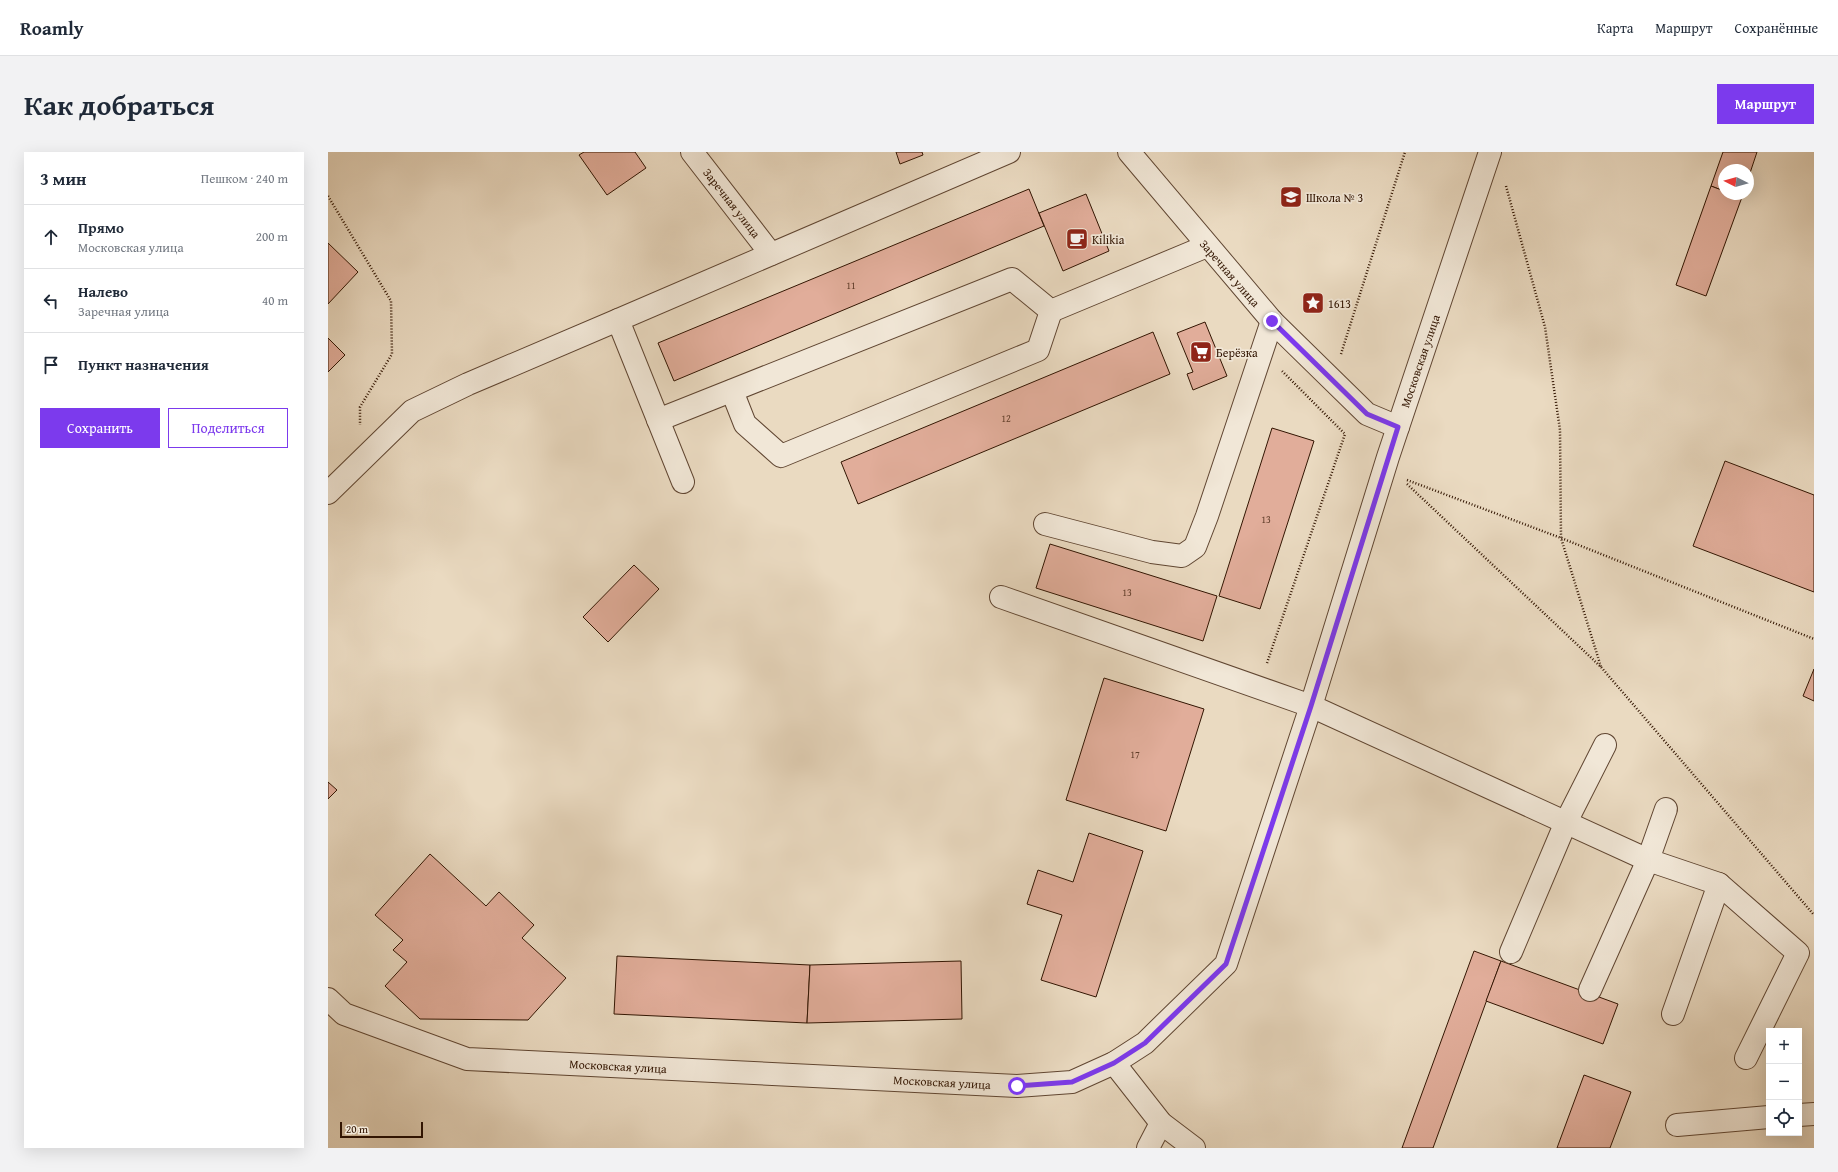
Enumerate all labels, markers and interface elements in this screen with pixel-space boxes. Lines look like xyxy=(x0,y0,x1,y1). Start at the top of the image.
text: Roamly xyxy=(20,14,84,42)
text: Карта xyxy=(1597,18,1633,38)
text: Маршрут xyxy=(1655,18,1713,38)
text: Сохранённые xyxy=(1735,18,1818,38)
text: Как добраться xyxy=(24,84,214,125)
button: Маршрут xyxy=(1717,84,1814,124)
north arrow xyxy=(1718,164,1754,200)
street label: Заречная улица xyxy=(699,165,765,242)
text: 3 мин xyxy=(40,166,86,191)
text: Пешком · 240 m xyxy=(201,169,288,188)
school or university icon: Школа № 3 xyxy=(1278,184,1304,210)
place label: Школа № 3 xyxy=(1306,189,1363,206)
text: Прямо xyxy=(78,217,124,238)
icon: ahead xyxy=(40,226,62,248)
cafe icon: Kilikia xyxy=(1064,226,1090,252)
text: 200 m xyxy=(256,227,288,246)
place label: Kilikia xyxy=(1092,231,1125,248)
street label: Заречная улица xyxy=(1196,236,1264,311)
text: Московская улица xyxy=(78,238,184,257)
house number: 11 xyxy=(846,278,856,293)
text: Налево xyxy=(78,281,128,302)
icon: left xyxy=(40,290,62,312)
place icon: 1613 xyxy=(1300,290,1326,316)
text: 40 m xyxy=(262,291,288,310)
place label: 1613 xyxy=(1328,295,1351,312)
text: Заречная улица xyxy=(78,302,169,321)
route end xyxy=(1263,312,1281,330)
street label: Московская улица xyxy=(1396,312,1444,410)
supermarket icon: Берёзка xyxy=(1188,339,1214,365)
place label: Берёзка xyxy=(1216,344,1258,361)
icon: arrive xyxy=(40,354,62,376)
text: Пункт назначения xyxy=(78,354,209,375)
button: Сохранить xyxy=(40,408,160,448)
button: Поделиться xyxy=(168,408,288,448)
house number: 12 xyxy=(1001,411,1011,426)
house number: 13 xyxy=(1261,512,1271,527)
house number: 13 xyxy=(1122,585,1132,600)
house number: 17 xyxy=(1130,747,1140,762)
map controls xyxy=(1766,1028,1802,1136)
button: + xyxy=(1766,1028,1802,1064)
street label: Московская улица xyxy=(569,1055,667,1077)
button: − xyxy=(1766,1064,1802,1100)
street label: Московская улица xyxy=(893,1071,991,1093)
route start xyxy=(1008,1077,1026,1095)
button: locate xyxy=(1766,1100,1802,1136)
scale bar xyxy=(340,1120,423,1139)
text: 20 m xyxy=(346,1121,368,1137)

